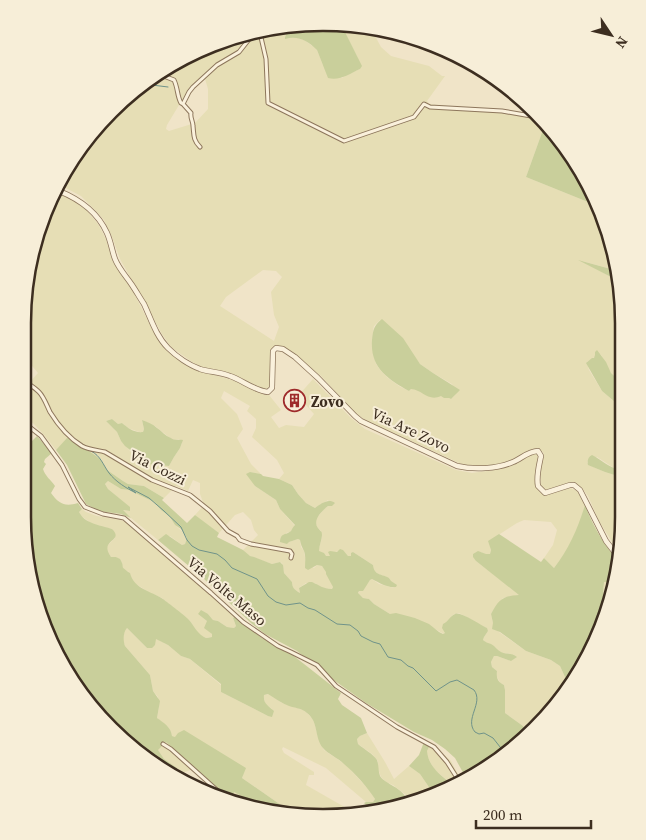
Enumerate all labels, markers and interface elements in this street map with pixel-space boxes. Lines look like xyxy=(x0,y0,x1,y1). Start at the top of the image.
north arrow xyxy=(586,10,636,60)
text: N xyxy=(611,33,633,52)
building icon: Zovo xyxy=(283,389,307,413)
place label: Zovo xyxy=(311,391,344,412)
street label: Via Are Zovo xyxy=(368,403,454,457)
street label: Via Cozzi xyxy=(126,444,190,490)
street label: Via Volte Maso xyxy=(183,551,271,631)
scale bar xyxy=(476,798,591,830)
text: 200 m xyxy=(483,804,523,825)

